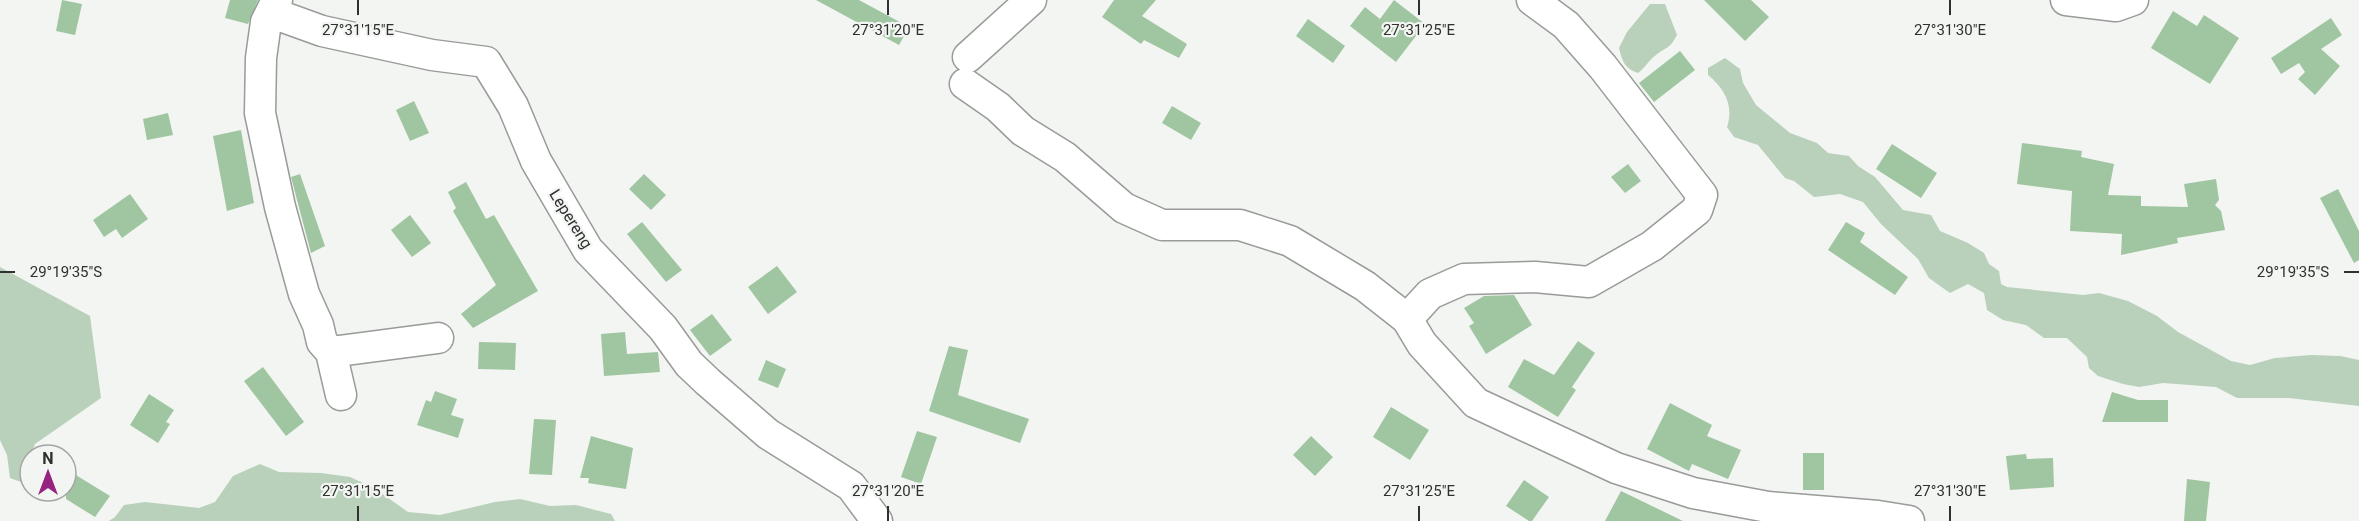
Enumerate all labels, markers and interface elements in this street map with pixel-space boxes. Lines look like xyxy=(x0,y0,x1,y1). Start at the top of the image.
text: 27°31'15"E xyxy=(322,21,395,39)
text: 27°31'20"E xyxy=(852,21,925,39)
text: 27°31'25"E xyxy=(1383,21,1456,39)
text: 27°31'30"E xyxy=(1914,21,1987,39)
street label: Lepereng xyxy=(545,186,597,252)
text: 29°19'35"S xyxy=(30,263,102,281)
text: 29°19'35"S xyxy=(2257,263,2329,281)
north arrow xyxy=(18,443,78,503)
text: N xyxy=(42,449,54,468)
text: 27°31'15"E xyxy=(322,482,395,500)
text: 27°31'20"E xyxy=(852,482,925,500)
text: 27°31'25"E xyxy=(1383,482,1456,500)
text: 27°31'30"E xyxy=(1914,482,1987,500)

